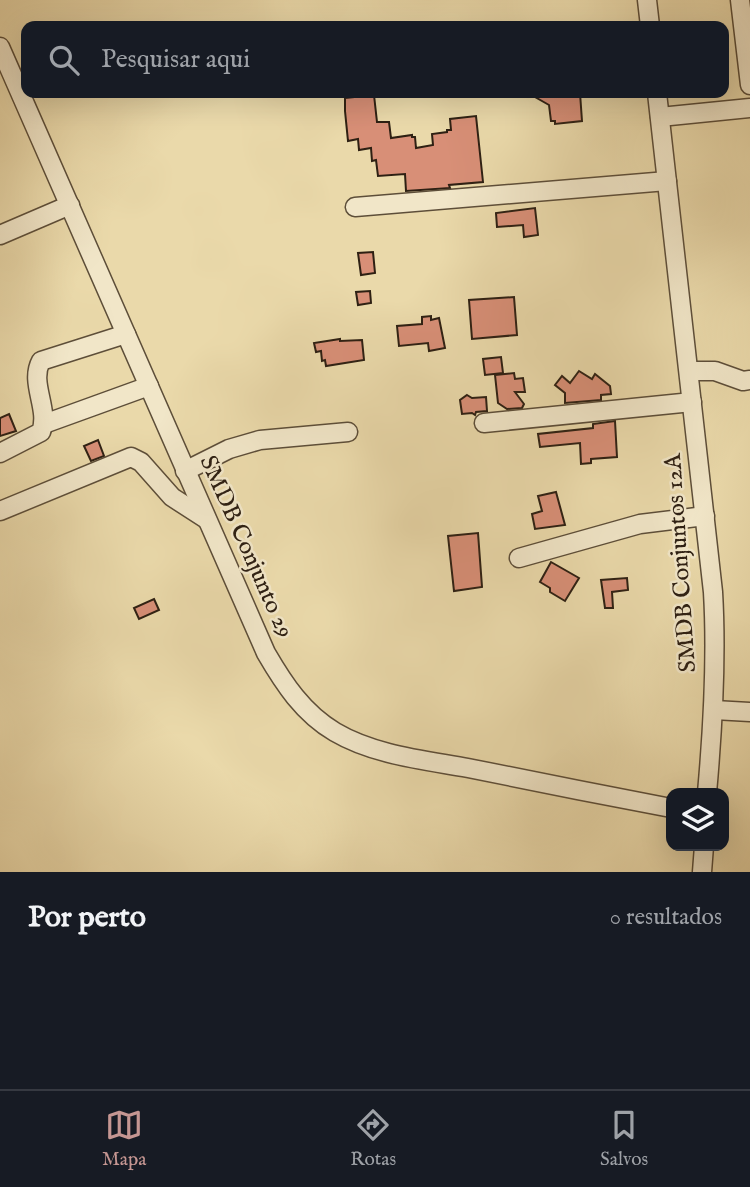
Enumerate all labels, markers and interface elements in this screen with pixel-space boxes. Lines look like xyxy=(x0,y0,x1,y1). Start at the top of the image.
search box xyxy=(21,21,729,98)
icon: search xyxy=(45,41,83,79)
text: Pesquisar aqui xyxy=(101,43,250,76)
street label: SMDB Conjunto 29 xyxy=(192,451,300,643)
street label: SMDB Conjuntos 12A xyxy=(658,452,704,674)
map controls xyxy=(666,788,729,851)
button: layers xyxy=(666,788,729,851)
text: Por perto xyxy=(28,899,146,937)
text: 0 resultados xyxy=(610,903,722,932)
tab: Mapa xyxy=(102,1106,146,1172)
tab: Rotas xyxy=(350,1106,396,1172)
tab: Salvos xyxy=(600,1106,648,1172)

